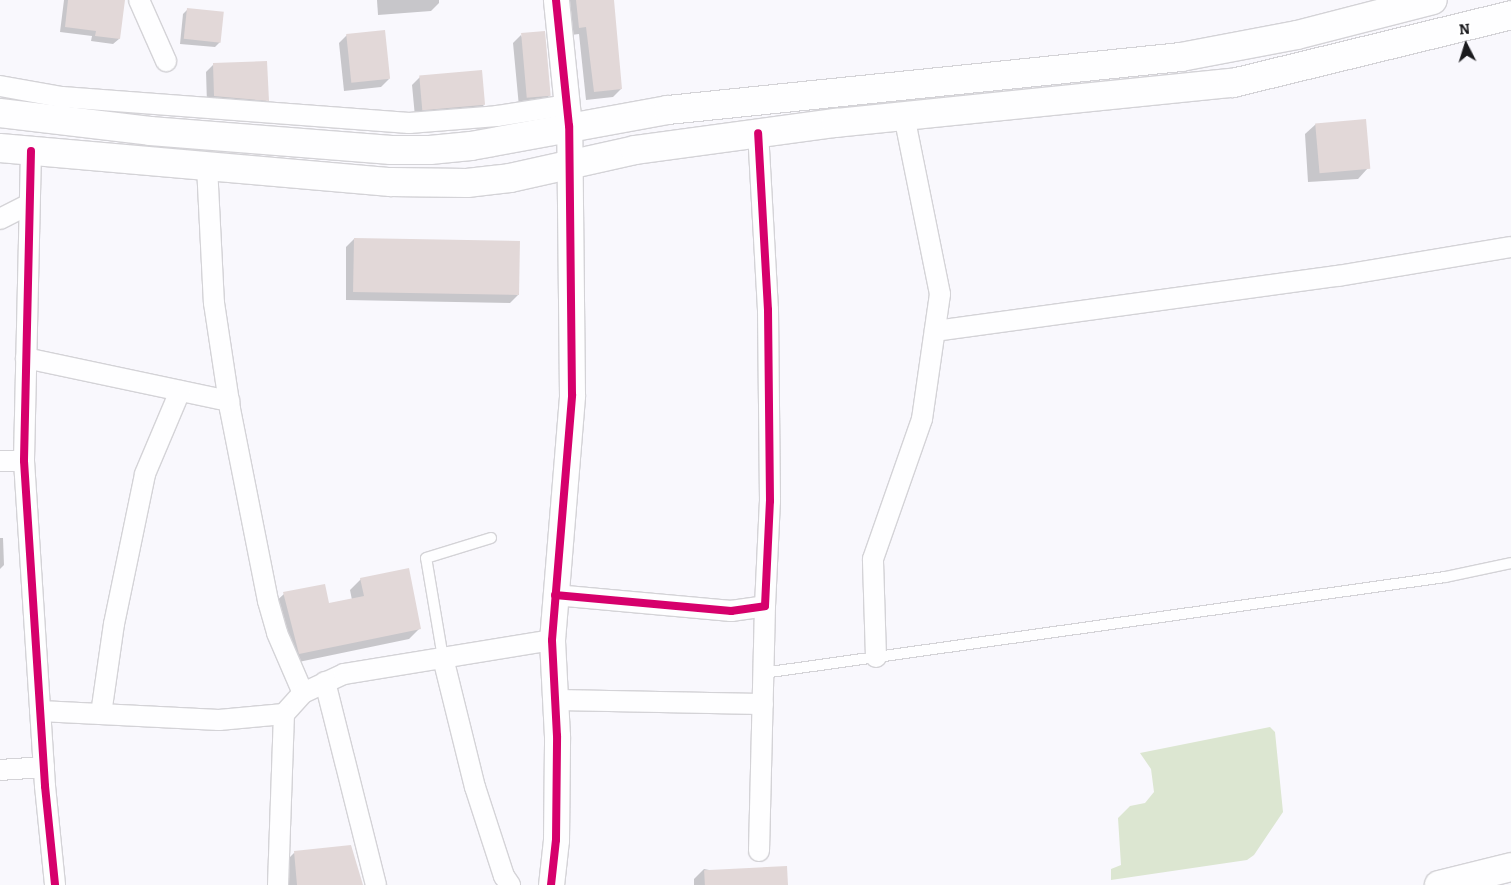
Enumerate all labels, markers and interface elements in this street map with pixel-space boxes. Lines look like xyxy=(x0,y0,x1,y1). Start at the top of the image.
north arrow xyxy=(1441,20,1491,70)
text: N xyxy=(1459,21,1471,38)

